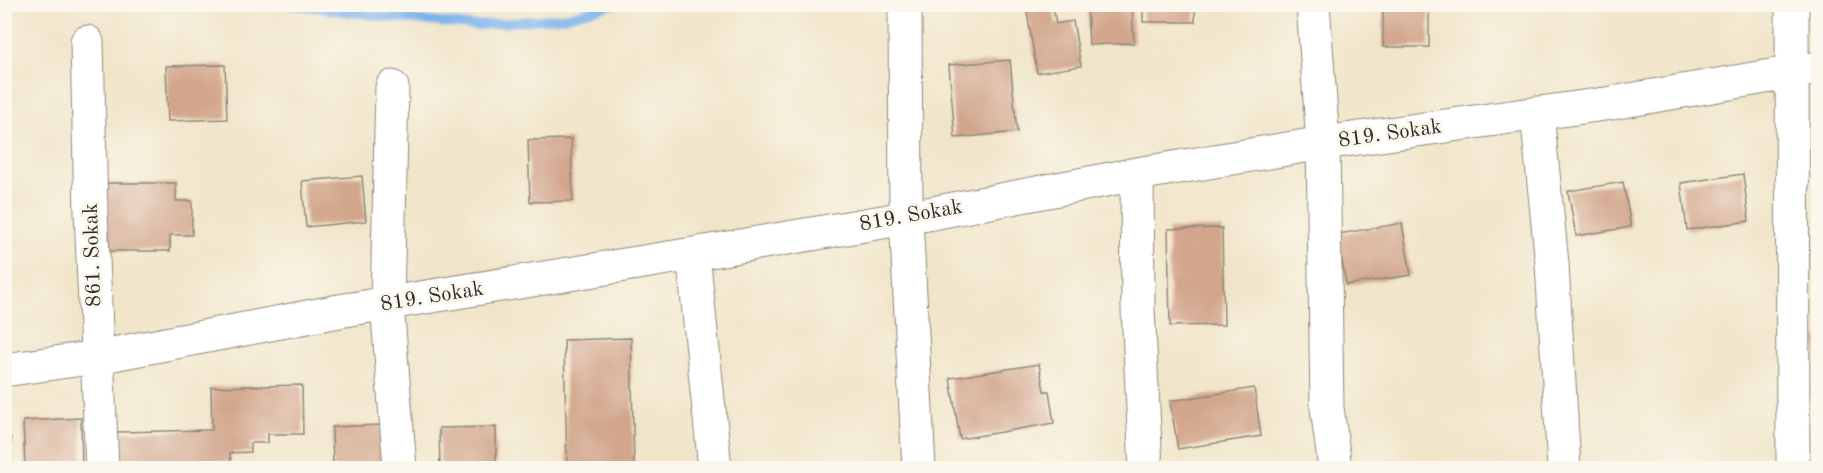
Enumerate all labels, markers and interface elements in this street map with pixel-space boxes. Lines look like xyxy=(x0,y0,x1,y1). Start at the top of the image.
street label: 819. Sokak xyxy=(1337,116,1443,152)
street label: 819. Sokak xyxy=(858,197,964,235)
street label: 861. Sokak xyxy=(81,203,105,307)
street label: 819. Sokak xyxy=(379,278,485,316)

